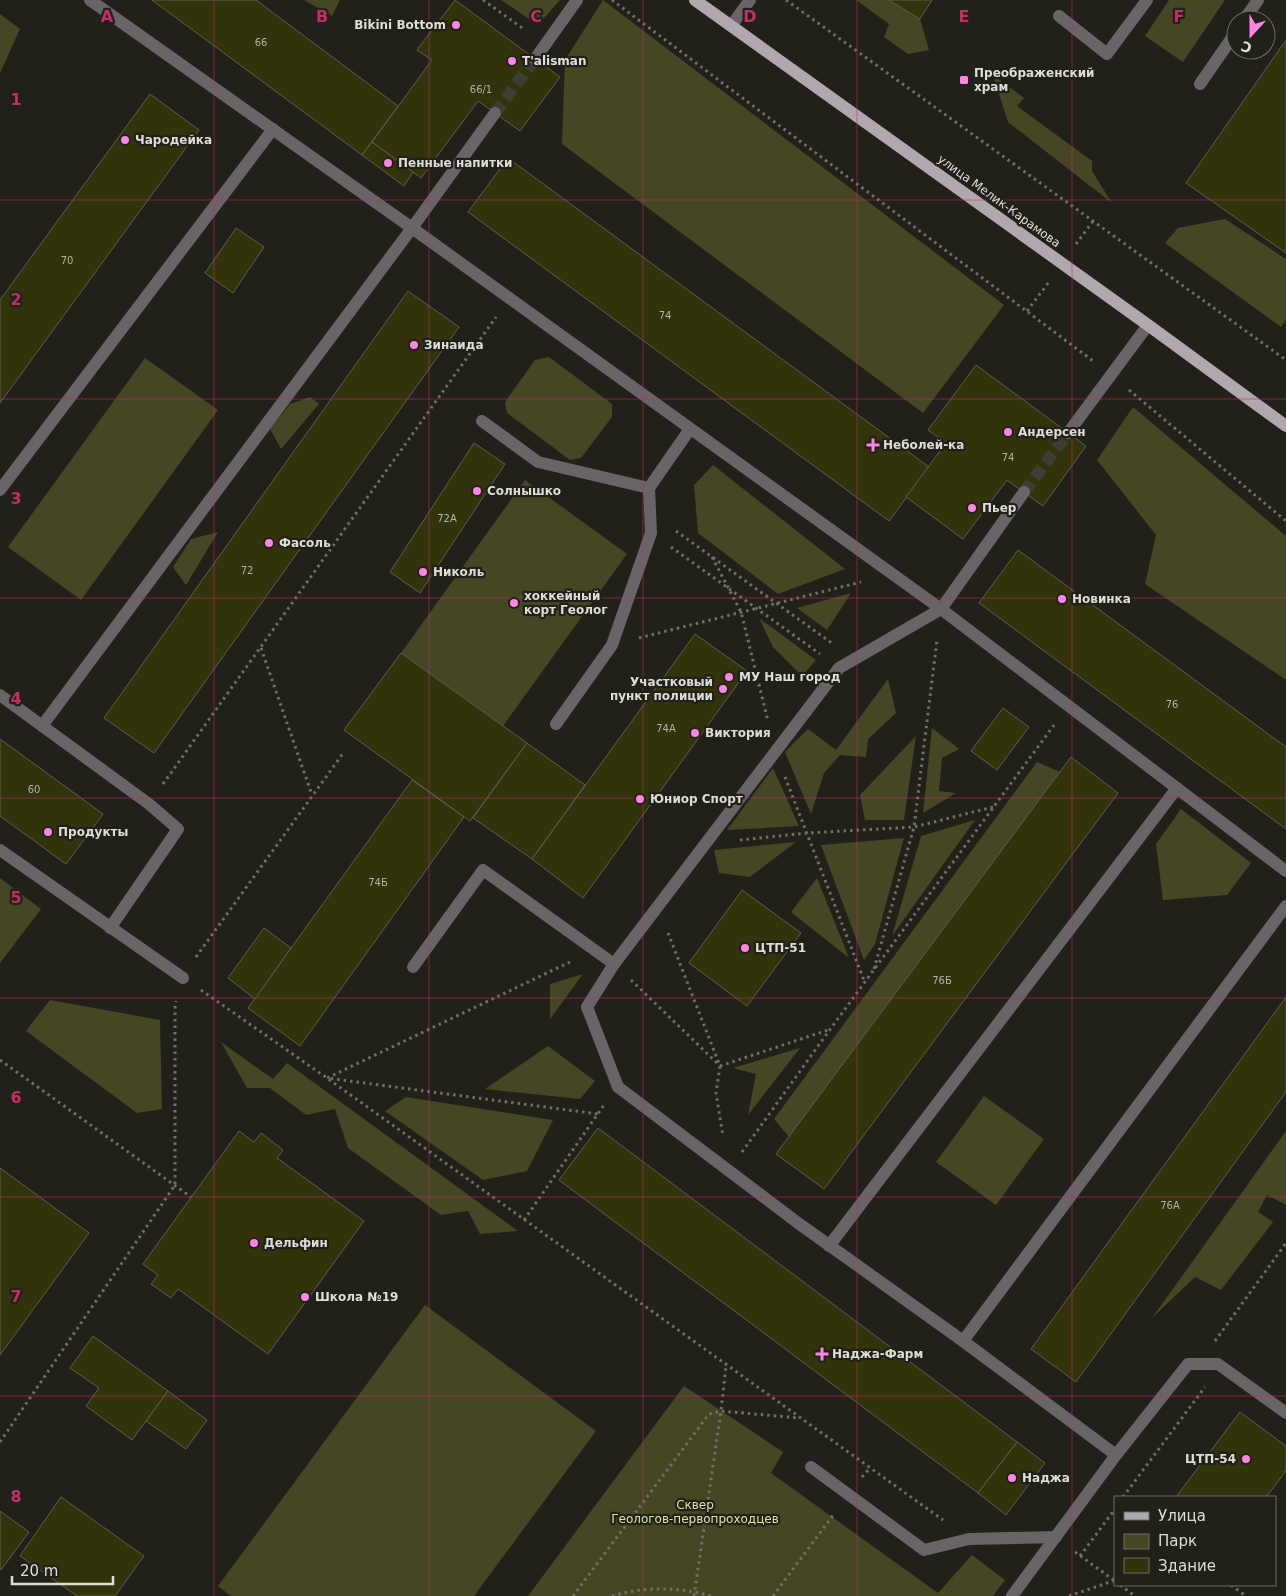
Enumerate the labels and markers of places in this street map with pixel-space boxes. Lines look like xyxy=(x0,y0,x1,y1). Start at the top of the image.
place label: Bikini Bottom xyxy=(354,18,446,32)
marker: Bikini Bottom xyxy=(450,19,462,31)
place label: T'alisman xyxy=(522,54,586,68)
marker: T'alisman xyxy=(506,55,518,67)
place label: Преображенский храм xyxy=(974,66,1095,94)
marker: Преображенский храм xyxy=(958,74,970,86)
place label: Чародейка xyxy=(135,133,212,147)
marker: Чародейка xyxy=(119,134,131,146)
place label: Пенные напитки xyxy=(398,156,513,170)
marker: Пенные напитки xyxy=(382,157,394,169)
place label: Зинаида xyxy=(424,338,484,352)
marker: Зинаида xyxy=(408,339,420,351)
place label: Андерсен xyxy=(1018,425,1086,439)
marker: Андерсен xyxy=(1002,426,1014,438)
place label: Неболей-ка xyxy=(883,438,964,452)
marker: Неболей-ка xyxy=(867,439,879,451)
place label: Солнышко xyxy=(487,484,561,498)
marker: Солнышко xyxy=(471,485,483,497)
place label: Пьер xyxy=(982,501,1017,515)
marker: Пьер xyxy=(966,502,978,514)
place label: Фасоль xyxy=(279,536,331,550)
marker: Фасоль xyxy=(263,537,275,549)
place label: Николь xyxy=(433,565,485,579)
marker: Николь xyxy=(417,566,429,578)
place label: хоккейный корт Геолог xyxy=(524,589,607,617)
place label: Новинка xyxy=(1072,592,1131,606)
marker: Новинка xyxy=(1056,593,1068,605)
marker: хоккейный корт Геолог xyxy=(508,597,520,609)
place label: МУ Наш город xyxy=(739,670,841,684)
marker: МУ Наш город xyxy=(723,671,735,683)
place label: Участковый пункт полиции xyxy=(610,675,713,703)
marker: Участковый пункт полиции xyxy=(717,683,729,695)
place label: Виктория xyxy=(705,726,771,740)
marker: Виктория xyxy=(689,727,701,739)
place label: Юниор Спорт xyxy=(650,792,743,806)
marker: Юниор Спорт xyxy=(634,793,646,805)
place label: Продукты xyxy=(58,825,128,839)
marker: Продукты xyxy=(42,826,54,838)
place label: ЦТП-51 xyxy=(755,941,806,955)
marker: ЦТП-51 xyxy=(739,942,751,954)
place label: Дельфин xyxy=(264,1236,328,1250)
marker: Дельфин xyxy=(248,1237,260,1249)
place label: Школа №19 xyxy=(315,1290,398,1304)
marker: Школа №19 xyxy=(299,1291,311,1303)
place label: Наджа-Фарм xyxy=(832,1347,923,1361)
marker: Наджа-Фарм xyxy=(816,1348,828,1360)
place label: ЦТП-54 xyxy=(1185,1452,1236,1466)
marker: ЦТП-54 xyxy=(1240,1453,1252,1465)
place label: Наджа xyxy=(1022,1471,1070,1485)
marker: Наджа xyxy=(1006,1472,1018,1484)

